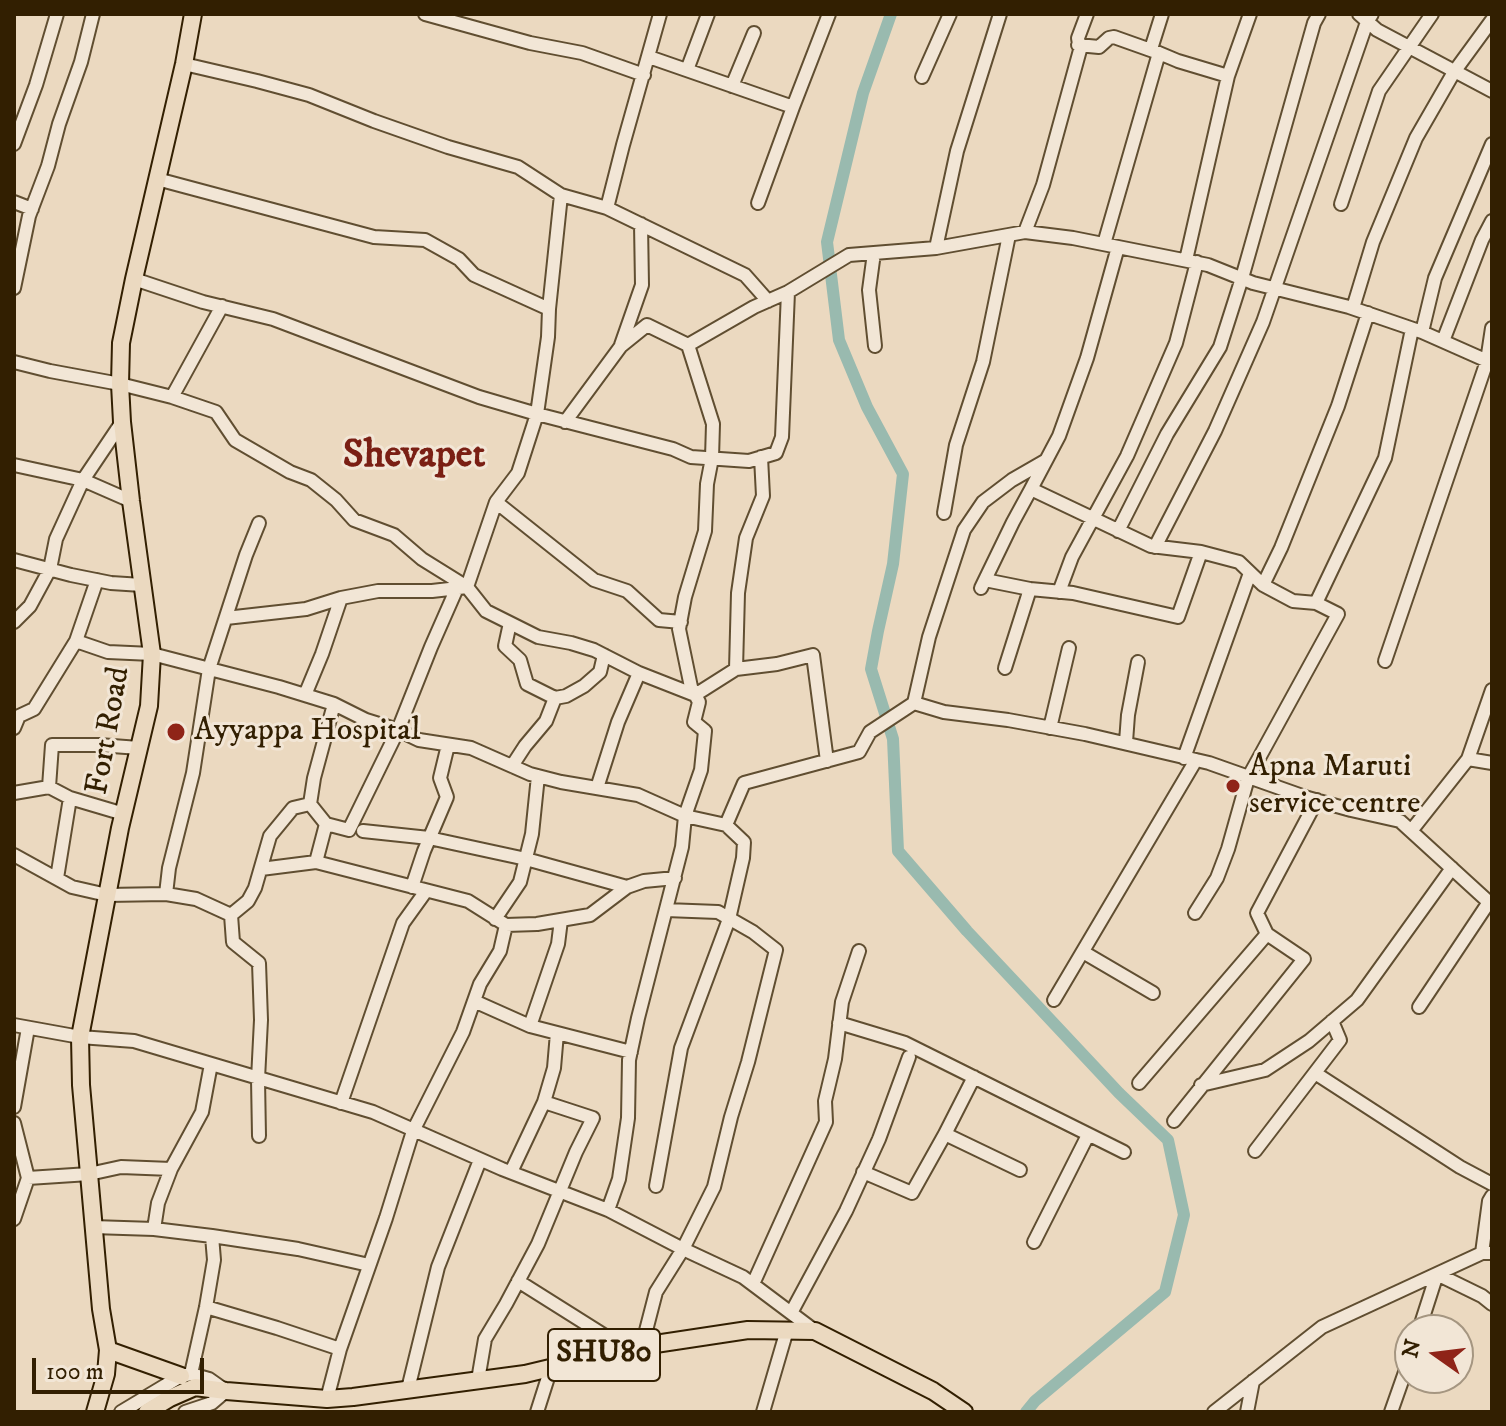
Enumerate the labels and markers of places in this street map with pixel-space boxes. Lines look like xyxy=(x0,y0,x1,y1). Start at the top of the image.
place label: Ayyappa Hospital xyxy=(194,713,421,751)
marker: Ayyappa Hospital xyxy=(165,721,187,743)
place label: Apna Maruti service centre xyxy=(1249,749,1420,824)
marker: Apna Maruti service centre xyxy=(1224,777,1242,795)

